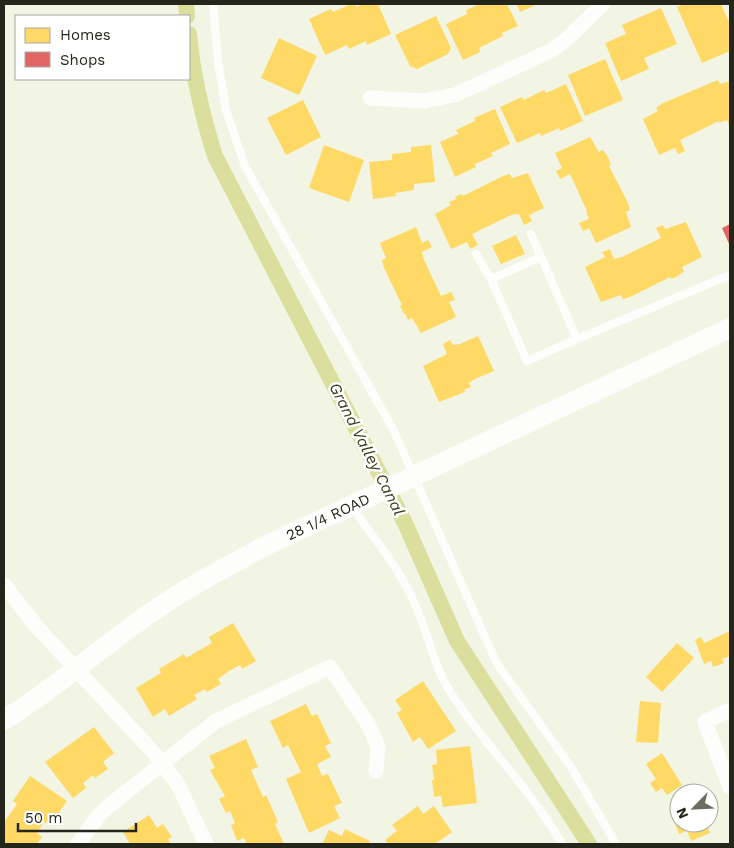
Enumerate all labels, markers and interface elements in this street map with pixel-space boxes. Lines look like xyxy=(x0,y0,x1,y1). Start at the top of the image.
legend xyxy=(15,15,190,80)
text: Homes xyxy=(60,26,111,44)
text: Shops xyxy=(60,51,105,69)
water label: Grand Valley Canal xyxy=(325,379,409,519)
street label: 28 1/4 ROAD xyxy=(283,490,373,544)
north arrow xyxy=(669,783,719,833)
scale bar xyxy=(18,800,135,832)
text: N xyxy=(673,805,692,821)
text: 50 m xyxy=(25,809,62,827)

